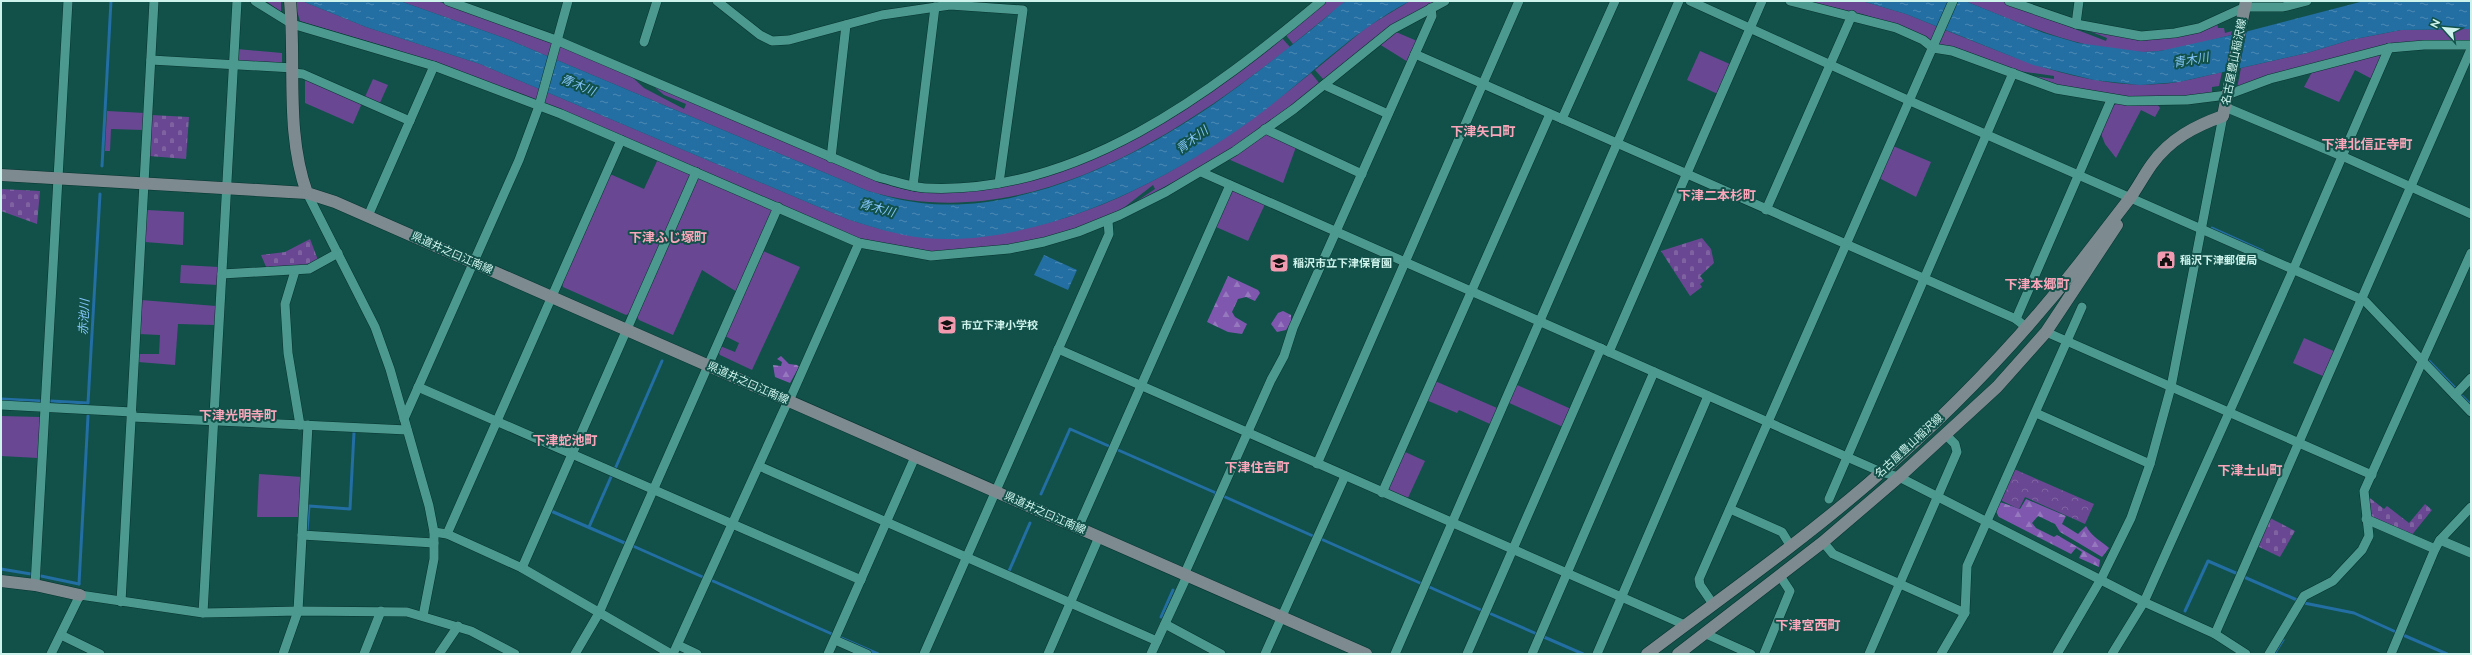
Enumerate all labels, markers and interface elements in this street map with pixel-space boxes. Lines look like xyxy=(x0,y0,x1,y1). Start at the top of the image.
north arrow xyxy=(2424,8,2464,48)
text: N xyxy=(2428,17,2443,30)
street label: 名古屋豊山稲沢線 xyxy=(2219,18,2249,106)
water label: 青木川 xyxy=(2172,50,2212,70)
water label: 青木川 xyxy=(559,72,599,99)
water label: 青木川 xyxy=(1173,122,1212,156)
district label: 下津矢口町 xyxy=(1450,124,1516,139)
district label: 下津北信正寺町 xyxy=(2321,137,2413,152)
district label: 下津二本杉町 xyxy=(1678,188,1756,203)
water label: 青木川 xyxy=(858,196,898,220)
street label: 県道井之口江南線 xyxy=(409,229,495,277)
district label: 下津ふじ塚町 xyxy=(629,230,707,245)
public building icon: 稲沢下津郵便局 xyxy=(2155,249,2177,271)
school or university icon: 稲沢市立下津保育園 xyxy=(1268,252,1290,274)
place label: 稲沢下津郵便局 xyxy=(2180,254,2257,267)
place label: 稲沢市立下津保育園 xyxy=(1293,257,1392,270)
district label: 下津本郷町 xyxy=(2004,277,2070,292)
water label: 赤池川 xyxy=(76,297,92,335)
school or university icon: 市立下津小学校 xyxy=(936,314,958,336)
place label: 市立下津小学校 xyxy=(961,319,1038,332)
street label: 県道井之口江南線 xyxy=(705,359,791,407)
district label: 下津光明寺町 xyxy=(199,408,277,423)
street label: 名古屋豊山稲沢線 xyxy=(1872,411,1946,481)
district label: 下津蛇池町 xyxy=(532,433,598,448)
district label: 下津住吉町 xyxy=(1224,460,1290,475)
district label: 下津土山町 xyxy=(2217,463,2283,478)
street label: 県道井之口江南線 xyxy=(1002,489,1088,537)
district label: 下津宮西町 xyxy=(1775,618,1841,633)

